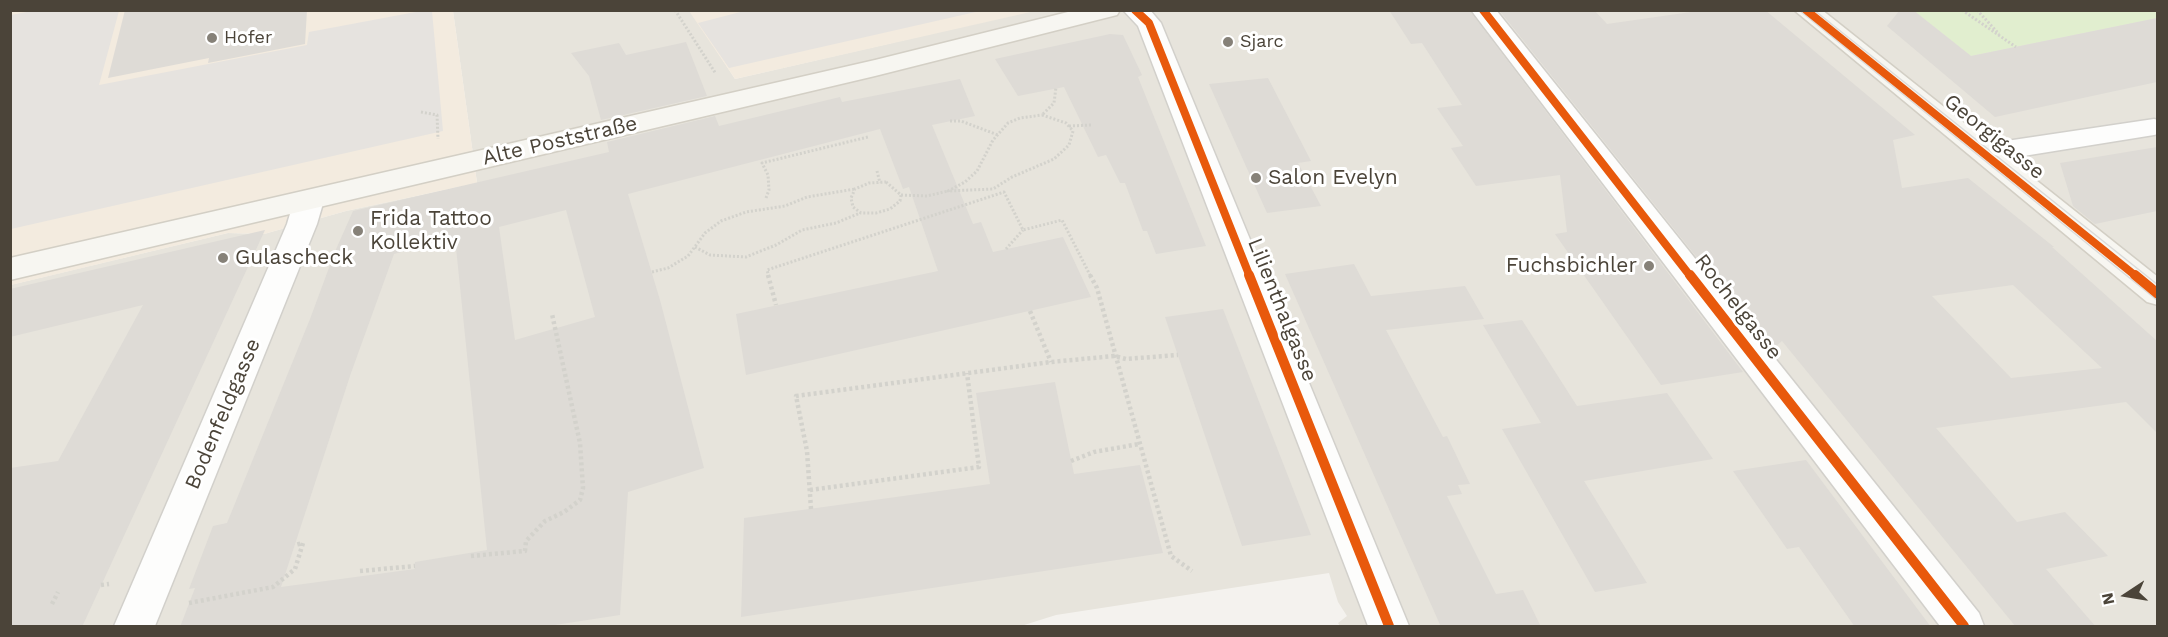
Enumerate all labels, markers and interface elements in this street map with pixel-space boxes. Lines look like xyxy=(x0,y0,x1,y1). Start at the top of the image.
place label: Hofer xyxy=(224,27,272,49)
marker: Hofer xyxy=(205,31,219,45)
place label: Sjarc xyxy=(1240,31,1284,53)
marker: Sjarc xyxy=(1221,35,1235,49)
street label: Georgigasse xyxy=(1939,89,2049,185)
street label: Alte Poststraße xyxy=(480,111,640,171)
place label: Salon Evelyn xyxy=(1268,165,1398,191)
marker: Salon Evelyn xyxy=(1249,171,1263,185)
place label: Frida Tattoo Kollektiv xyxy=(370,206,492,256)
marker: Frida Tattoo Kollektiv xyxy=(351,224,365,238)
street label: Lilienthalgasse xyxy=(1242,235,1322,385)
place label: Gulascheck xyxy=(235,245,353,271)
street label: Rochelgasse xyxy=(1689,249,1787,365)
marker: Gulascheck xyxy=(216,251,230,265)
place label: Fuchsbichler xyxy=(1506,253,1637,279)
marker: Fuchsbichler xyxy=(1642,259,1656,273)
street label: Bodenfeldgasse xyxy=(180,335,266,493)
north arrow xyxy=(2096,565,2156,625)
text: N xyxy=(2097,591,2118,607)

